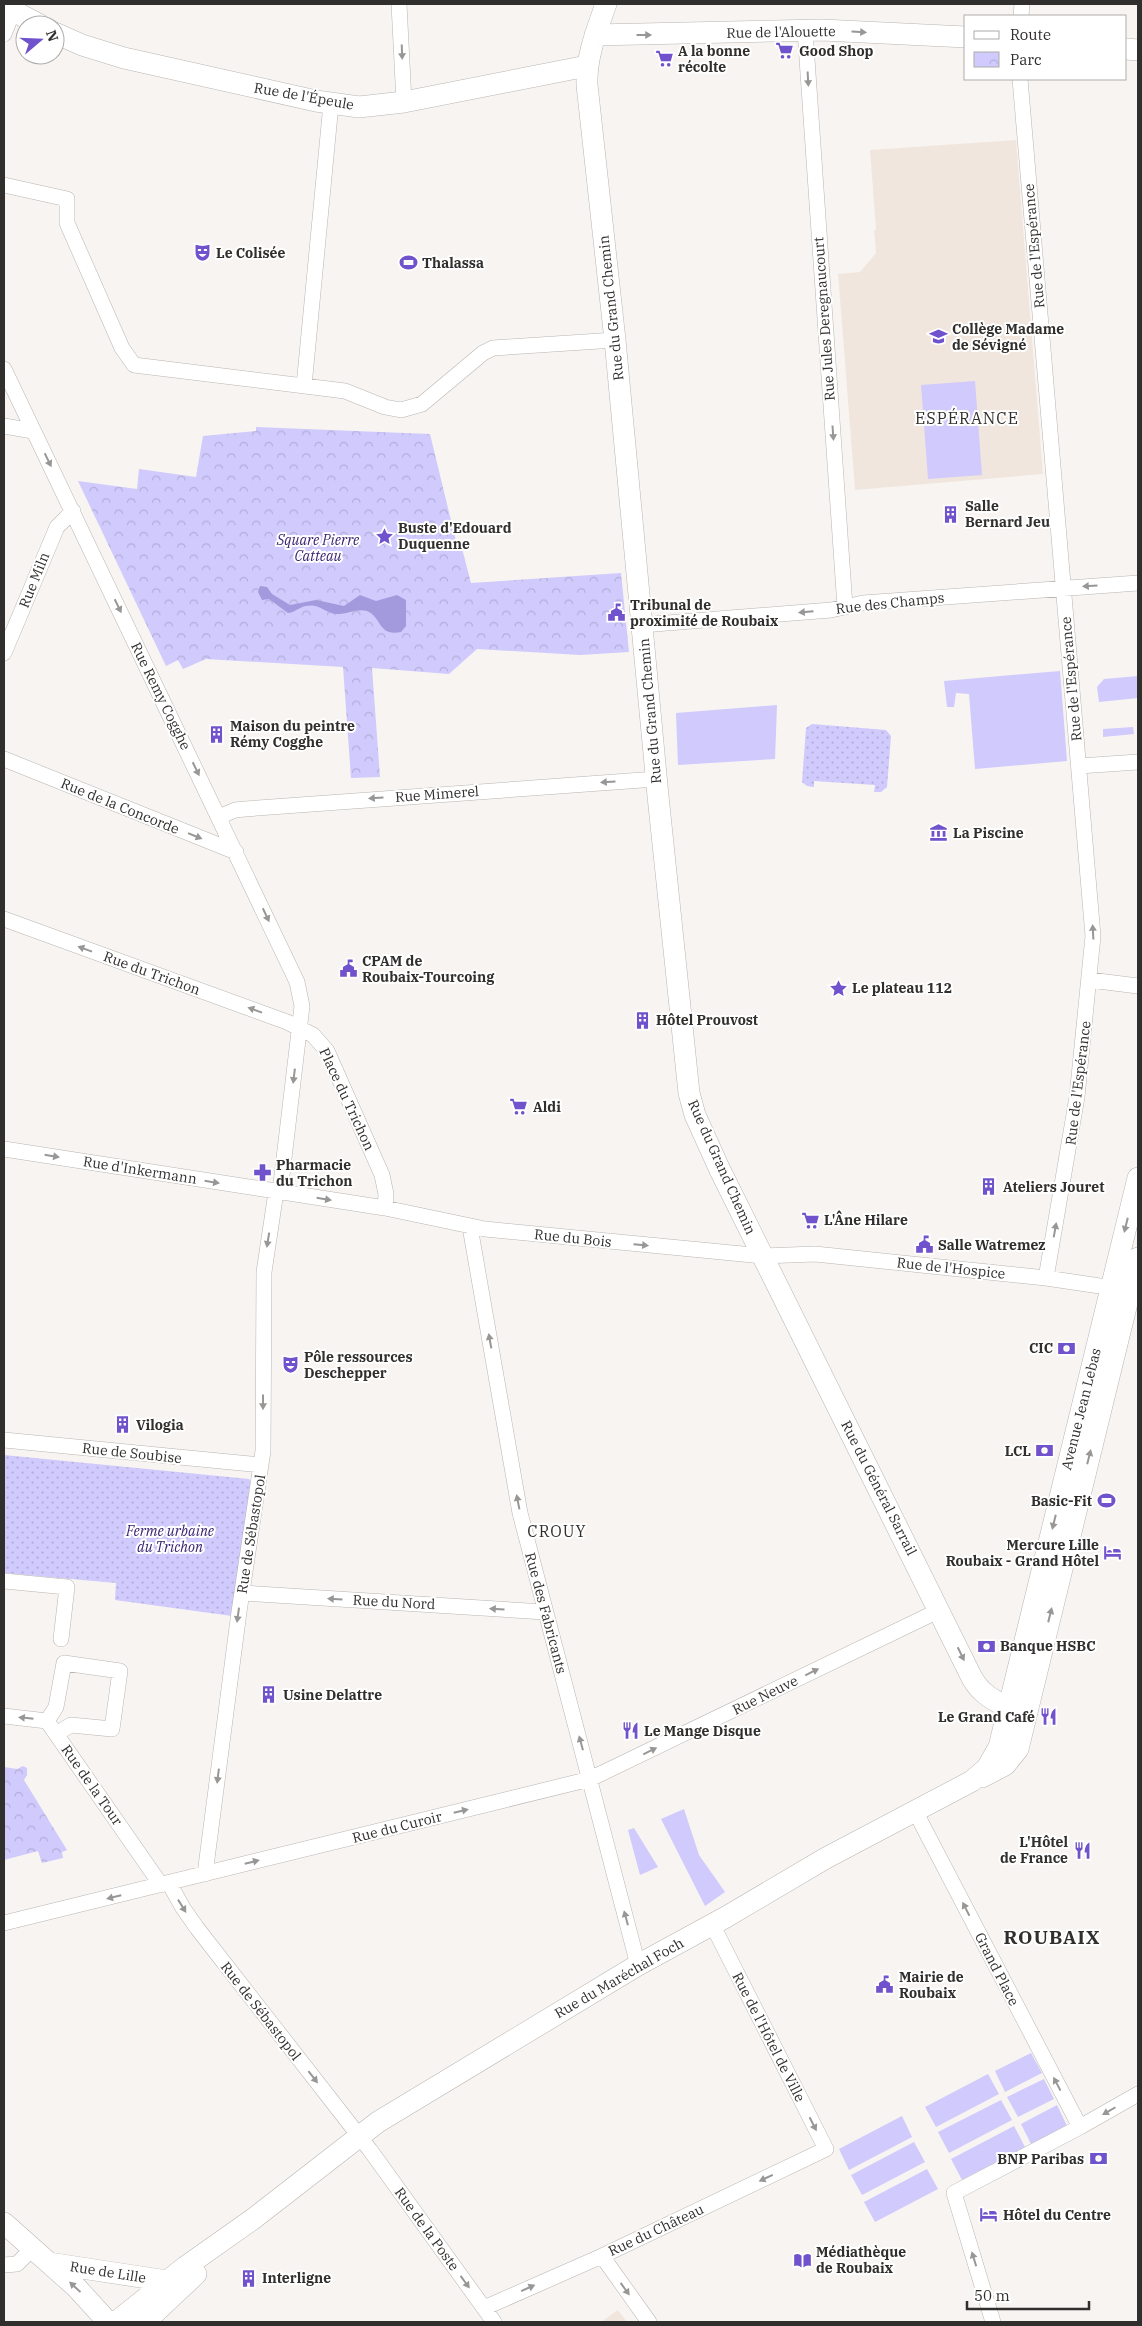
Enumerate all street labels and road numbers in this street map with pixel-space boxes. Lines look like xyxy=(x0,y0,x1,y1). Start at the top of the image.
street label: Rue de l'Alouette xyxy=(726,22,836,42)
street label: Rue de l'Épeule xyxy=(253,77,356,114)
street label: Rue de l'Espérance xyxy=(1020,183,1048,309)
street label: Rue du Grand Chemin xyxy=(594,234,628,381)
street label: Rue Jules Deregnaucourt xyxy=(809,236,839,402)
street label: Rue Miln xyxy=(15,549,53,611)
street label: Rue des Champs xyxy=(835,588,945,618)
street label: Rue de l'Espérance xyxy=(1057,616,1085,742)
street label: Rue du Grand Chemin xyxy=(635,638,665,784)
street label: Rue Remy Cogghe xyxy=(127,639,195,753)
street label: Rue de la Concorde xyxy=(58,774,182,838)
street label: Rue Mimerel xyxy=(394,782,480,806)
street label: Rue du Trichon xyxy=(101,947,203,999)
street label: Rue de l'Espérance xyxy=(1061,1020,1095,1146)
street label: Place du Trichon xyxy=(315,1045,379,1153)
street label: Rue du Grand Chemin xyxy=(684,1097,760,1237)
street label: Rue d'Inkermann xyxy=(82,1152,198,1188)
street label: Rue du Bois xyxy=(533,1225,613,1251)
street label: Rue de l'Hospice xyxy=(896,1253,1006,1283)
street label: Avenue Jean Lebas xyxy=(1057,1346,1105,1472)
street label: Rue du Général Sarrail xyxy=(837,1418,921,1558)
street label: Rue de Soubise xyxy=(81,1439,183,1467)
street label: Rue de Sébastopol xyxy=(233,1473,269,1595)
street label: Rue des Fabricants xyxy=(521,1550,571,1676)
street label: Rue du Nord xyxy=(352,1591,436,1613)
street label: Rue Neuve xyxy=(729,1671,801,1719)
street label: Rue de la Tour xyxy=(58,1741,127,1829)
street label: Rue du Curoir xyxy=(350,1807,444,1847)
street label: Grand Place xyxy=(971,1929,1023,2009)
street label: Rue du Maréchal Foch xyxy=(551,1934,687,2022)
street label: Rue de Sébastopol xyxy=(217,1958,305,2064)
street label: Rue de l'Hôtel de Ville xyxy=(729,1969,809,2105)
street label: Rue de la Poste xyxy=(391,2184,463,2274)
street label: Rue du Château xyxy=(605,2200,707,2260)
street label: Rue de Lille xyxy=(69,2257,147,2287)

